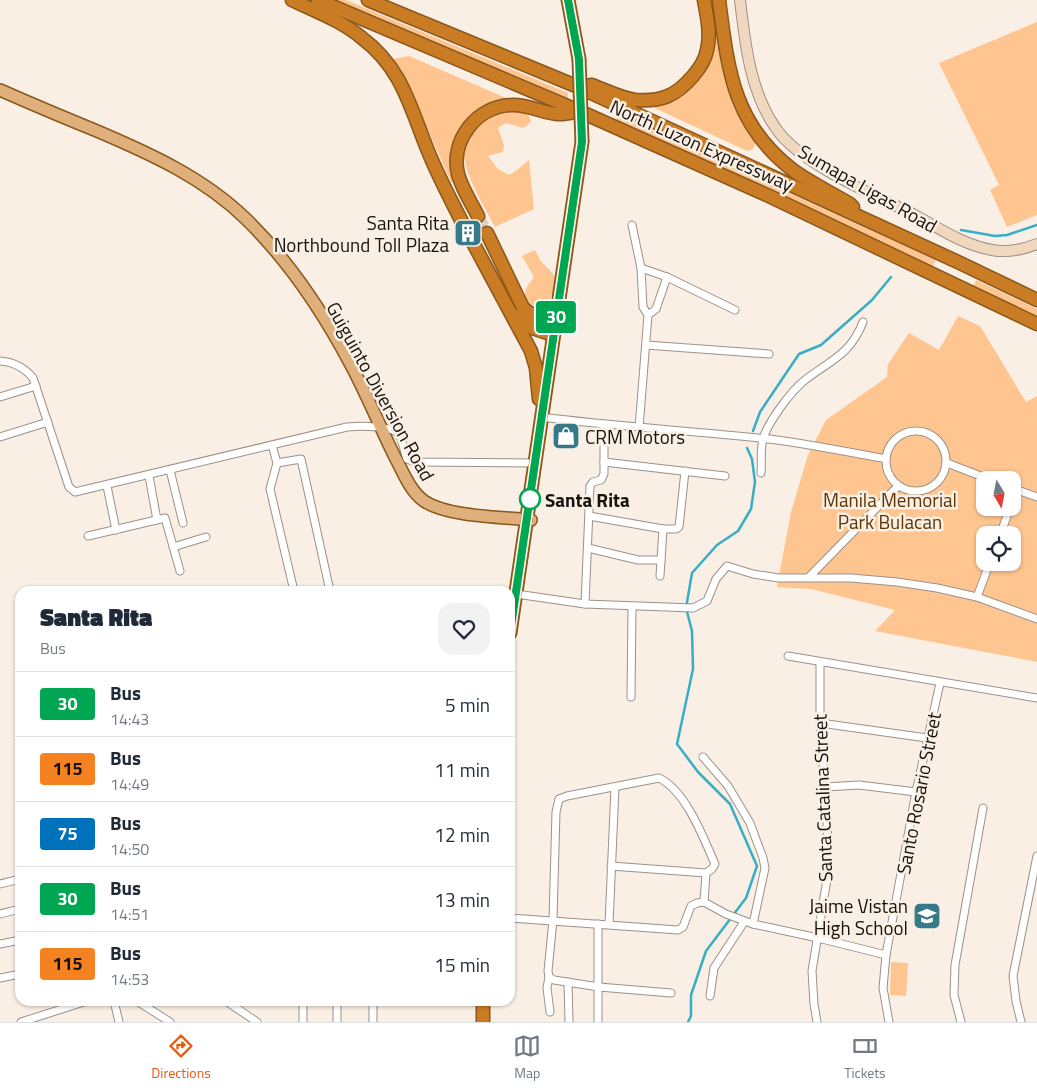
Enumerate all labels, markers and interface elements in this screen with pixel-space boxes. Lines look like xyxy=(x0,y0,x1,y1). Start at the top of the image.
street label: North Luzon Expressway xyxy=(606,91,798,199)
street label: Sumapa Ligas Road xyxy=(793,136,943,240)
place label: Santa Rita Northbound Toll Plaza xyxy=(274,208,449,259)
building icon: Santa Rita Northbound Toll Plaza xyxy=(453,218,483,248)
street label: Guiguinto Diversion Road xyxy=(320,296,442,486)
line badge: 30 xyxy=(534,301,578,333)
text: 30 xyxy=(546,303,566,330)
shop icon: CRM Motors xyxy=(551,421,581,451)
place label: CRM Motors xyxy=(585,422,685,451)
north arrow xyxy=(976,471,1021,516)
map controls xyxy=(976,471,1021,571)
place label: Santa Rita xyxy=(545,485,630,514)
park label: Manila Memorial Park Bulacan xyxy=(823,485,957,536)
marker: Santa Rita xyxy=(519,488,541,510)
button: locate xyxy=(976,526,1021,571)
text: Santa Rita xyxy=(40,599,152,635)
button: heart xyxy=(438,603,490,655)
text: Bus xyxy=(40,636,66,660)
text: Bus xyxy=(110,678,141,707)
text: 30 xyxy=(57,690,78,717)
text: 5 min xyxy=(445,690,490,719)
text: 14:43 xyxy=(110,707,149,731)
street label: Santo Rosario Street xyxy=(888,709,948,877)
street label: Santa Catalina Street xyxy=(805,713,839,882)
text: Bus xyxy=(110,743,141,772)
text: 115 xyxy=(52,755,83,782)
text: 11 min xyxy=(434,755,490,784)
text: 14:49 xyxy=(110,772,149,796)
text: Bus xyxy=(110,808,141,837)
text: 75 xyxy=(57,820,78,847)
text: 12 min xyxy=(434,820,490,849)
text: 14:50 xyxy=(110,837,149,861)
text: Bus xyxy=(110,873,141,902)
text: 30 xyxy=(57,885,78,912)
text: 13 min xyxy=(434,885,490,914)
place label: Jaime Vistan High School xyxy=(809,891,908,942)
school or university icon: Jaime Vistan High School xyxy=(912,901,942,931)
text: 14:51 xyxy=(110,902,149,926)
text: Bus xyxy=(110,938,141,967)
text: 115 xyxy=(52,950,83,977)
text: 15 min xyxy=(434,950,490,979)
text: 14:53 xyxy=(110,967,149,991)
tab: Directions xyxy=(151,1032,211,1083)
tab: Map xyxy=(513,1032,541,1083)
tab: Tickets xyxy=(844,1032,886,1083)

